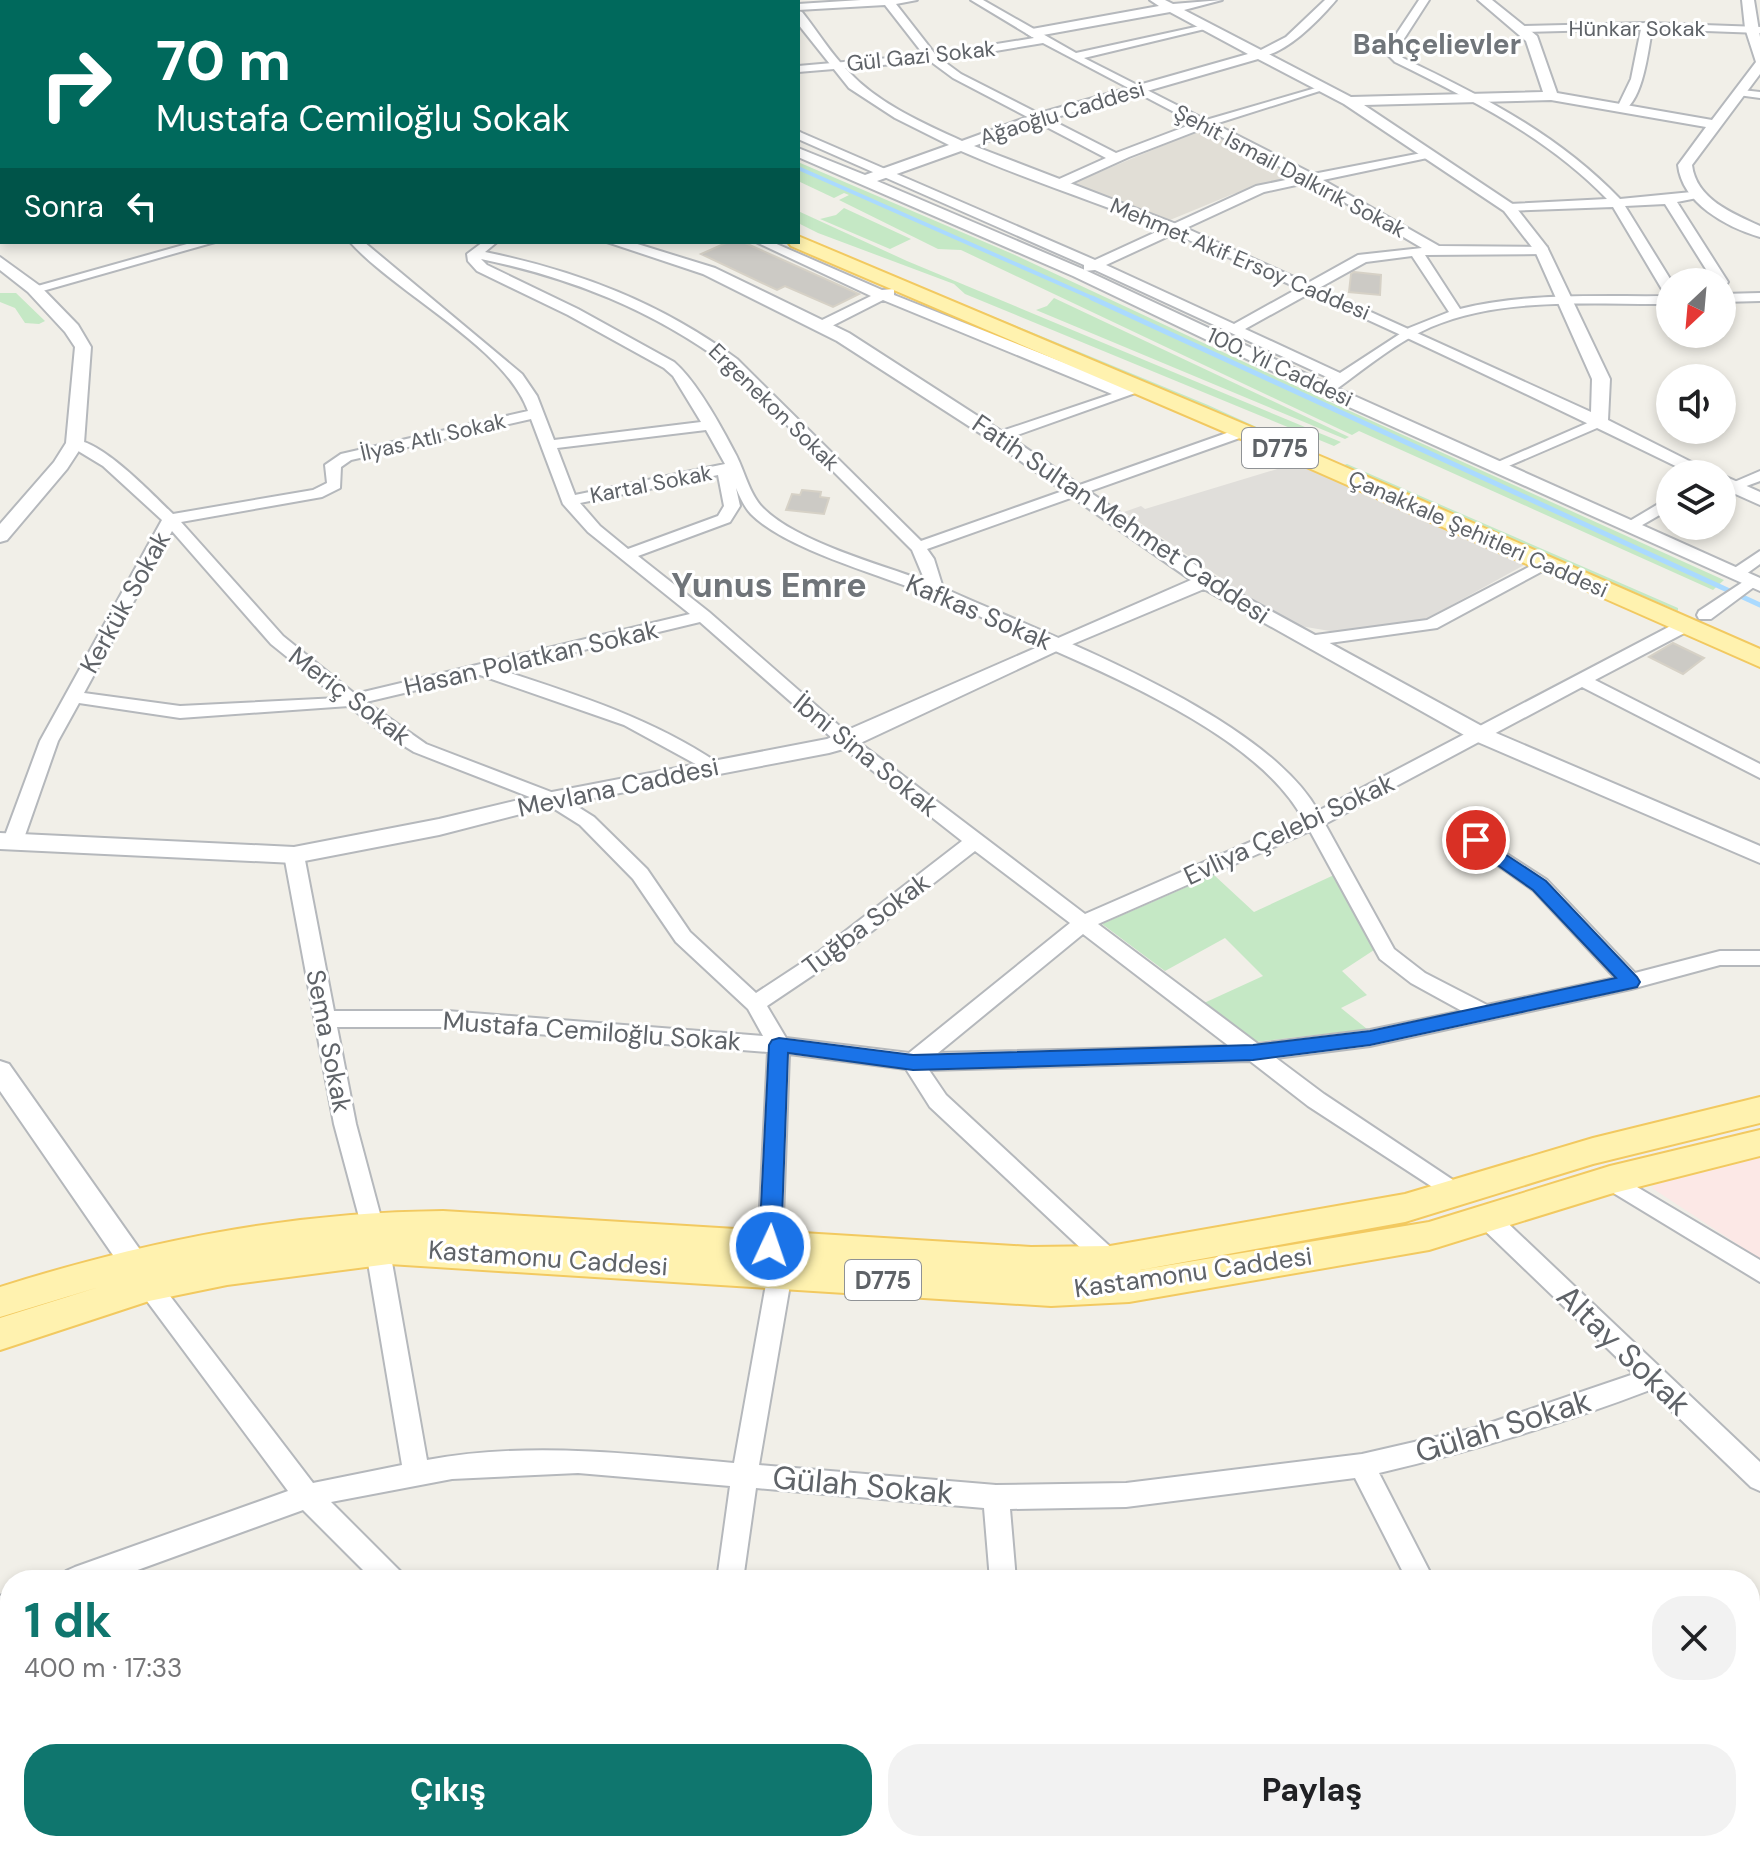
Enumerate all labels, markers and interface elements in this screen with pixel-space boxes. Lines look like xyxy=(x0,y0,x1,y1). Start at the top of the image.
street label: Hünkar Sokak xyxy=(1568,14,1706,43)
text: 70 m xyxy=(156,24,291,97)
district label: Bahçelievler xyxy=(1353,26,1521,63)
icon: right xyxy=(24,32,128,136)
street label: Gül Gazi Sokak xyxy=(845,34,997,78)
street label: Ağaoğlu Caddesi xyxy=(976,74,1148,152)
text: Mustafa Cemiloğlu Sokak xyxy=(156,95,570,142)
street label: Şehit İsmail Dalkırık Sokak xyxy=(1169,97,1411,245)
icon: left xyxy=(120,184,164,228)
text: Sonra xyxy=(24,187,104,226)
street label: Mehmet Akif Ersoy Caddesi xyxy=(1106,191,1374,327)
north arrow xyxy=(1656,268,1736,348)
map controls xyxy=(1656,268,1736,540)
street label: 100. Yıl Caddesi xyxy=(1202,321,1358,413)
street label: Ergenekon Sokak xyxy=(702,337,846,477)
button: sound xyxy=(1656,364,1736,444)
street label: İlyas Atlı Sokak xyxy=(357,406,509,468)
street label: Fatih Sultan Mehmet Caddesi xyxy=(966,407,1276,631)
road number: D775 xyxy=(1242,428,1318,468)
street label: Kartal Sokak xyxy=(588,458,714,510)
button: layers xyxy=(1656,460,1736,540)
street label: Çanakkale Şehitleri Caddesi xyxy=(1344,464,1612,604)
street label: Kerkük Sokak xyxy=(72,525,178,679)
district label: Yunus Emre xyxy=(671,563,867,608)
street label: Kafkas Sokak xyxy=(901,566,1057,658)
street label: Hasan Polatkan Sokak xyxy=(400,612,662,704)
street label: Meriç Sokak xyxy=(282,639,418,753)
street label: İbni Sina Sokak xyxy=(786,686,946,824)
street label: Mevlana Caddesi xyxy=(514,749,722,825)
street label: Evliya Çelebi Sokak xyxy=(1178,765,1400,893)
pin xyxy=(1442,806,1510,874)
icon: arrive xyxy=(1454,818,1498,862)
street label: Tuğba Sokak xyxy=(796,865,936,983)
street label: Sema Sokak xyxy=(298,967,360,1115)
street label: Mustafa Cemiloğlu Sokak xyxy=(442,1004,742,1058)
position arrow xyxy=(728,1204,812,1288)
street label: Kastamonu Caddesi xyxy=(427,1233,669,1283)
street label: Kastamonu Caddesi xyxy=(1072,1238,1314,1306)
road number: D775 xyxy=(845,1260,921,1300)
street label: Altay Sokak xyxy=(1548,1275,1700,1425)
street label: Gülah Sokak xyxy=(1410,1379,1596,1473)
street label: Gülah Sokak xyxy=(771,1456,955,1514)
text: 1 dk xyxy=(24,1589,112,1652)
button: close xyxy=(1652,1596,1736,1680)
text: 400 m · 17:33 xyxy=(24,1651,182,1685)
button: Çıkış xyxy=(24,1744,872,1836)
button: Paylaş xyxy=(888,1744,1736,1836)

